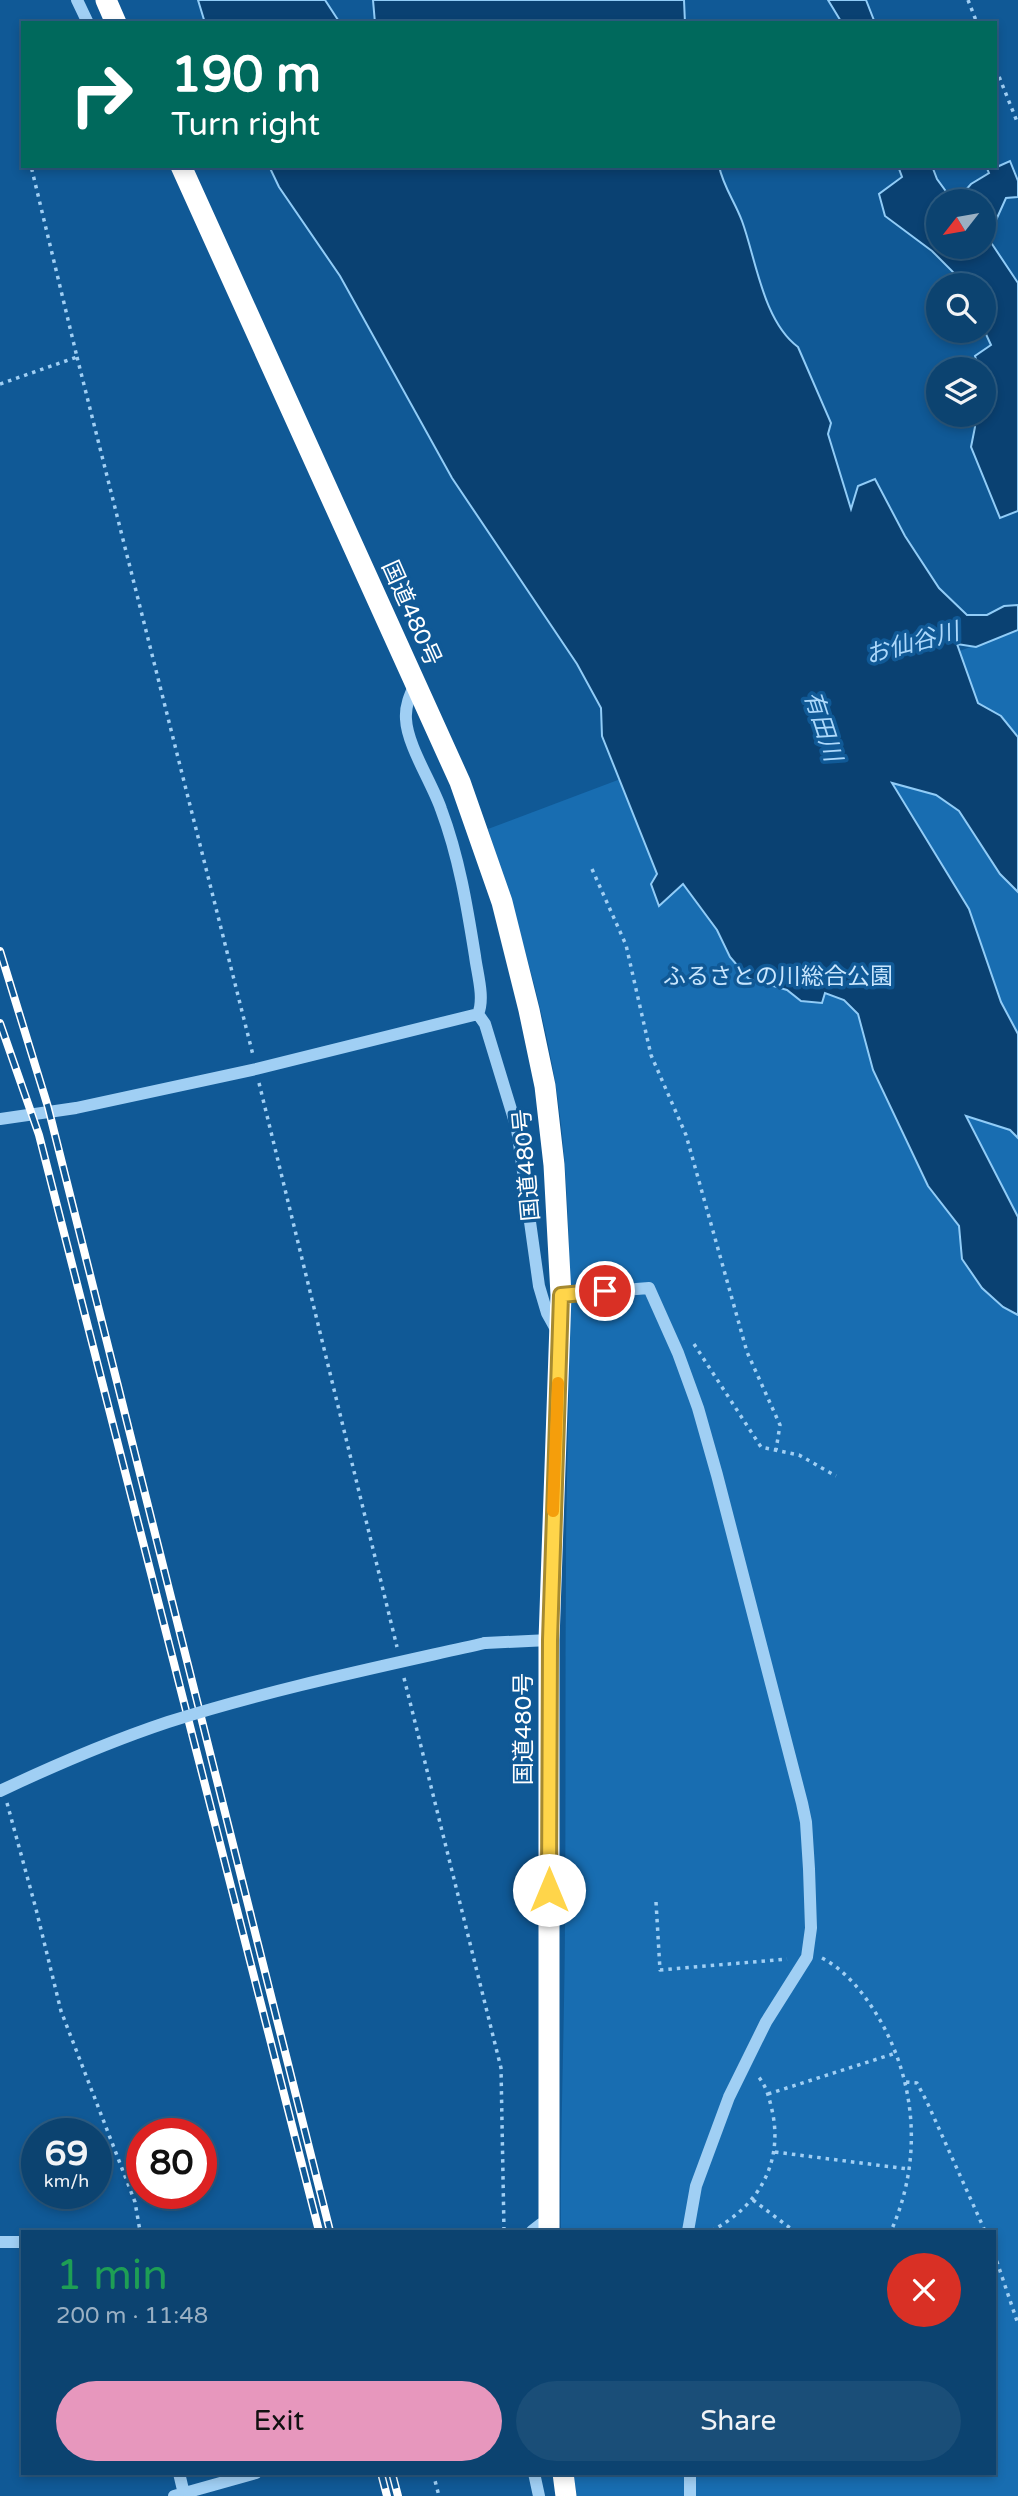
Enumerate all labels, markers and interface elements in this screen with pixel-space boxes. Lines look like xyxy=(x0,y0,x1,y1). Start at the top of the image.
text: 190 m xyxy=(171,46,321,105)
icon: right xyxy=(56,49,147,140)
text: Turn right xyxy=(171,106,320,144)
north arrow xyxy=(926,189,996,259)
map controls xyxy=(926,189,996,427)
button: search xyxy=(926,273,996,343)
button: layers xyxy=(926,357,996,427)
street label: 国道480号 xyxy=(375,556,447,670)
water label: お仙谷川 xyxy=(862,616,965,670)
water label: 有田川 xyxy=(798,687,848,768)
park label: ふるさとの川総合公園 xyxy=(663,963,893,991)
street label: 国道480号 xyxy=(508,1108,546,1222)
pin xyxy=(575,1261,635,1321)
icon: arrive xyxy=(586,1272,624,1310)
street label: 国道480号 xyxy=(510,1673,538,1785)
position arrow xyxy=(512,1853,586,1927)
speed limit sign: 80 xyxy=(126,2118,217,2209)
text: 69 xyxy=(45,2133,88,2175)
text: km/h xyxy=(44,2170,89,2192)
text: 1 min xyxy=(56,2250,168,2301)
button: close xyxy=(887,2253,961,2327)
text: 200 m · 11:48 xyxy=(56,2302,208,2330)
button: Exit xyxy=(56,2381,502,2461)
button: Share xyxy=(516,2381,961,2461)

